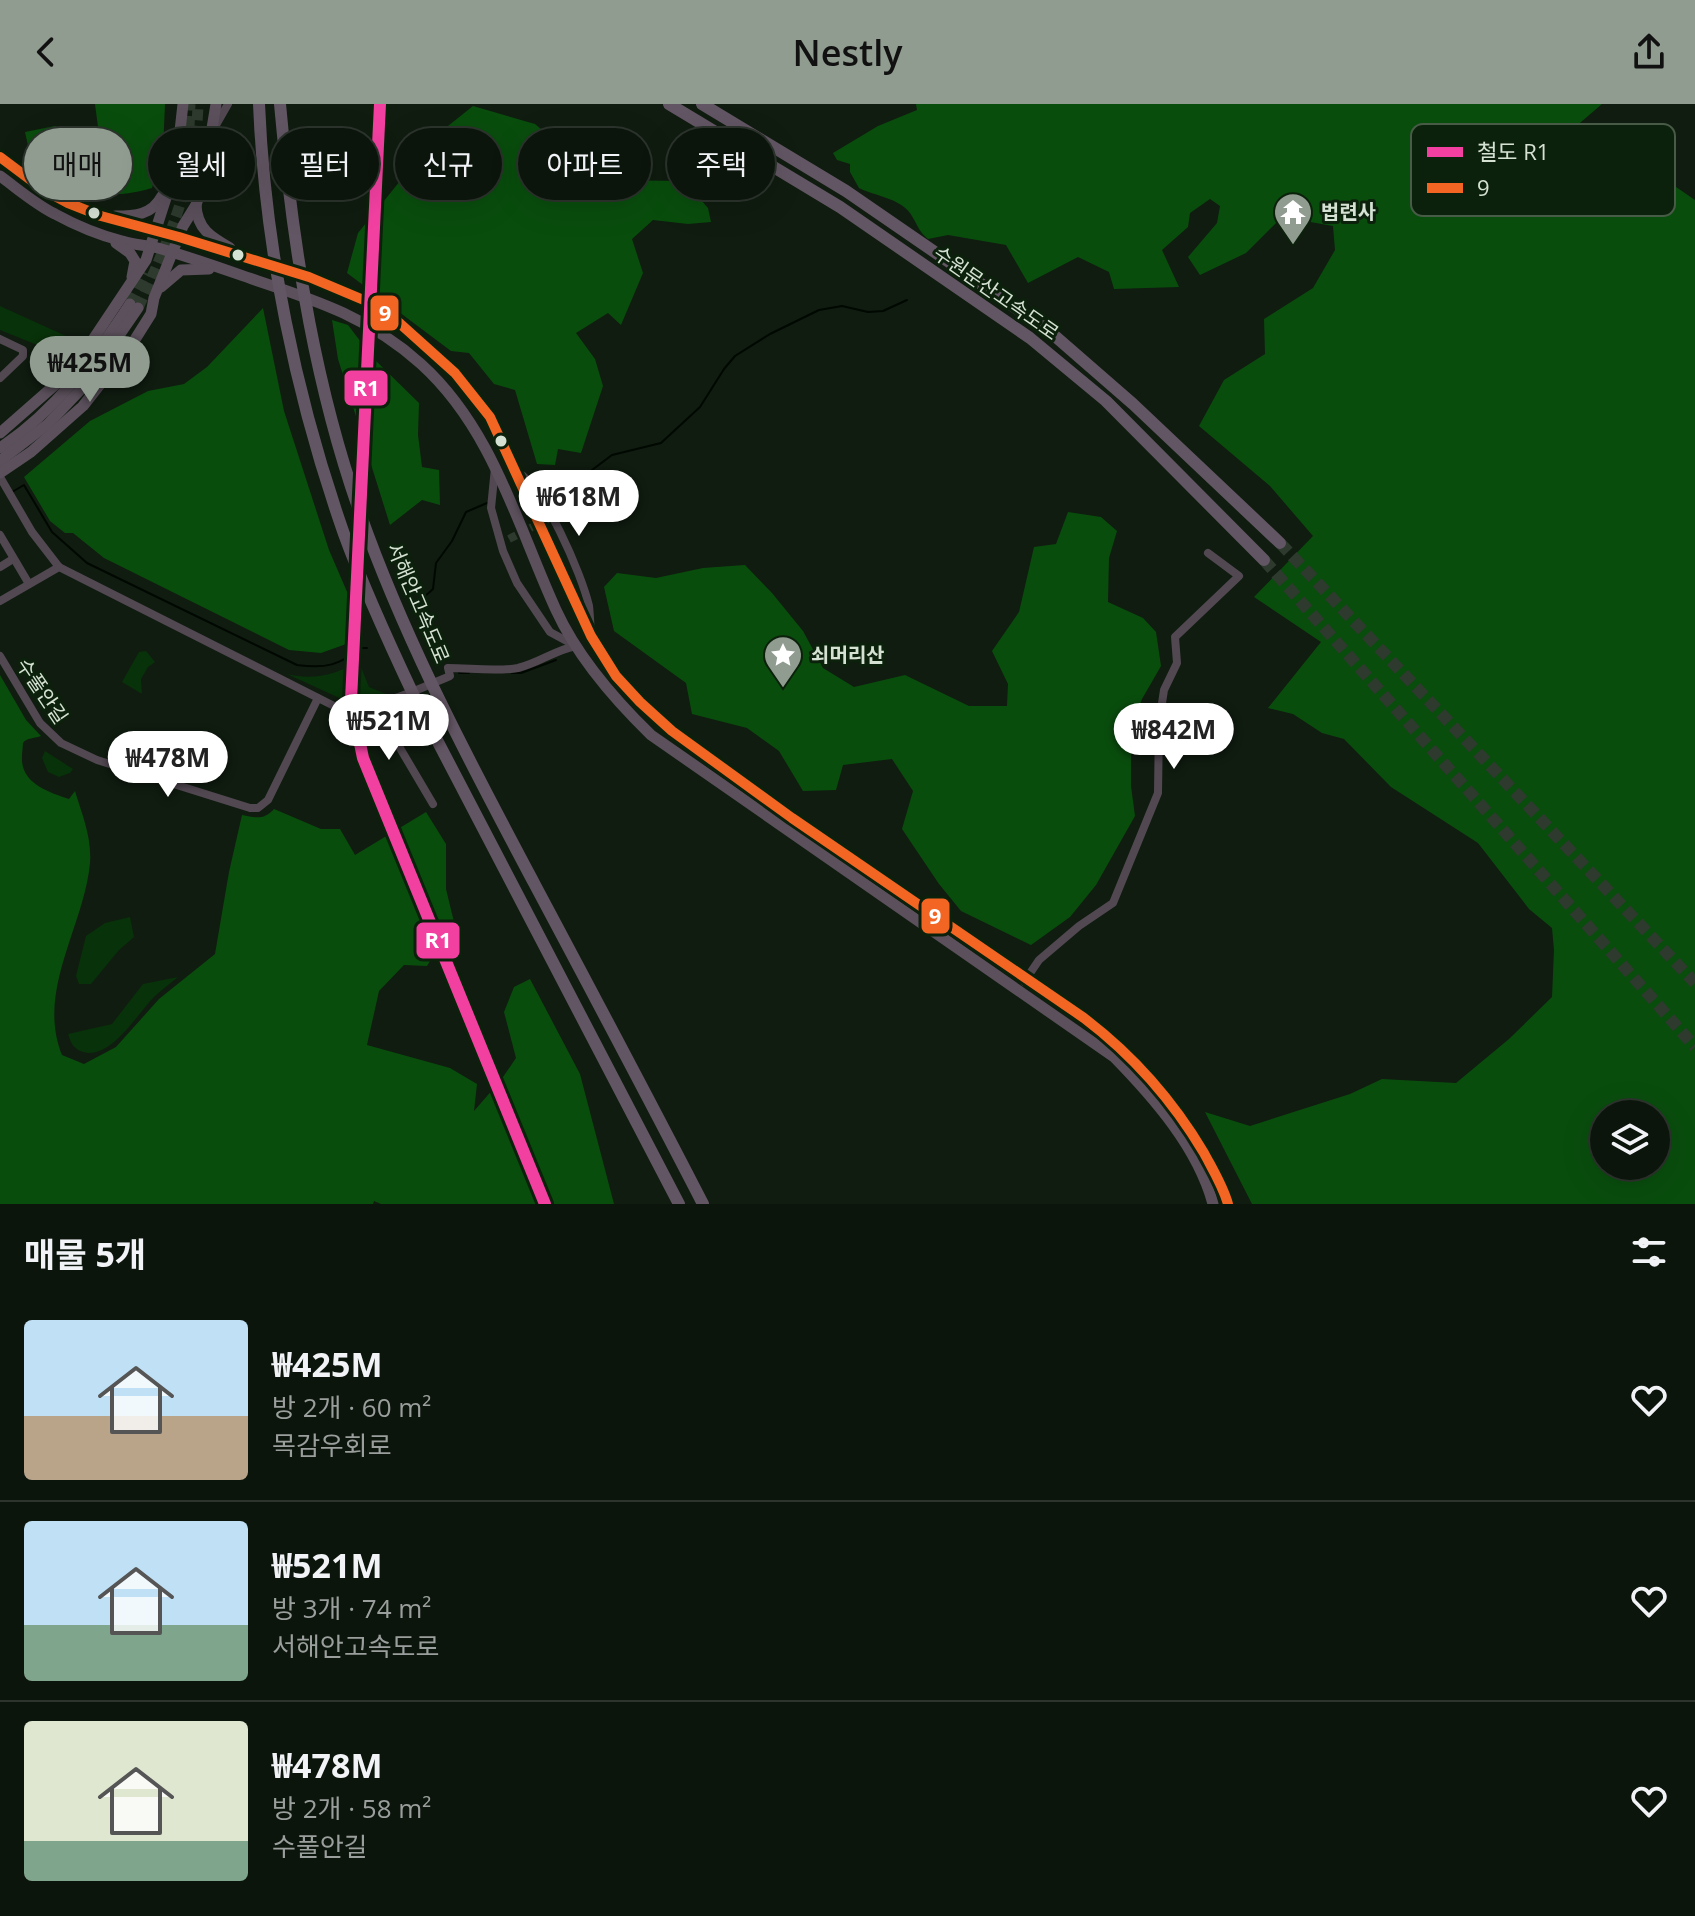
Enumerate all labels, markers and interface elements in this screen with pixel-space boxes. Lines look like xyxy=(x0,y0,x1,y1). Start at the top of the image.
text: Nestly xyxy=(792,28,903,77)
icon: back xyxy=(24,30,68,74)
icon: share xyxy=(1627,30,1671,74)
legend xyxy=(1411,124,1675,216)
chip: 매매 xyxy=(24,128,132,200)
chip: 월세 xyxy=(148,128,255,200)
chip: 필터 xyxy=(271,128,379,200)
chip: 신규 xyxy=(395,128,502,200)
chip: 아파트 xyxy=(518,128,651,200)
chip: 주택 xyxy=(667,128,775,200)
text: 철도 R1 xyxy=(1477,136,1549,166)
text: 9 xyxy=(1477,172,1490,202)
temple icon: 법련사 xyxy=(1272,191,1314,246)
place label: 법련사 xyxy=(1321,198,1376,225)
unlabelled marker xyxy=(86,205,102,221)
street label: 수원문산고속도로 xyxy=(928,239,1064,346)
unlabelled marker xyxy=(230,247,246,263)
line badge: 9 xyxy=(369,294,400,332)
text: 9 xyxy=(379,297,391,327)
pin: ₩425M xyxy=(34,336,146,404)
text: ₩425M xyxy=(48,344,132,380)
line badge: R1 xyxy=(343,369,389,407)
text: R1 xyxy=(352,372,380,402)
unlabelled marker xyxy=(493,433,509,449)
pin: ₩618M xyxy=(523,470,635,538)
text: ₩618M xyxy=(537,478,621,514)
street label: 서해안고속도로 xyxy=(381,538,456,667)
place icon: 쇠머리산 xyxy=(762,634,804,689)
place label: 쇠머리산 xyxy=(811,641,885,668)
street label: 수풀안길 xyxy=(11,653,74,729)
pin: ₩521M xyxy=(333,694,445,762)
text: ₩521M xyxy=(347,702,431,738)
pin: ₩842M xyxy=(1118,703,1230,771)
text: ₩842M xyxy=(1132,711,1216,747)
pin: ₩478M xyxy=(112,731,224,799)
text: ₩478M xyxy=(126,739,210,775)
line badge: 9 xyxy=(920,897,951,935)
text: 9 xyxy=(929,900,941,930)
line badge: R1 xyxy=(415,921,461,960)
text: R1 xyxy=(424,924,452,954)
map controls xyxy=(1590,1100,1670,1180)
button: layers xyxy=(1590,1100,1670,1180)
icon: filters xyxy=(1627,1230,1671,1274)
text: 매물 5개 xyxy=(24,1231,146,1277)
text: ₩425M xyxy=(272,1341,382,1387)
icon: home xyxy=(88,1352,184,1448)
icon: heart xyxy=(1627,1378,1671,1422)
text: 방 2개 · 60 m² xyxy=(272,1389,431,1425)
text: 목감우회로 xyxy=(272,1427,392,1463)
text: ₩521M xyxy=(272,1542,382,1588)
icon: home xyxy=(88,1553,184,1649)
icon: heart xyxy=(1627,1579,1671,1623)
text: 방 3개 · 74 m² xyxy=(272,1590,431,1626)
text: 서해안고속도로 xyxy=(272,1628,439,1664)
text: ₩478M xyxy=(272,1742,382,1788)
icon: home xyxy=(88,1753,184,1849)
icon: heart xyxy=(1627,1779,1671,1823)
text: 방 2개 · 58 m² xyxy=(272,1790,431,1826)
text: 수풀안길 xyxy=(272,1828,368,1864)

